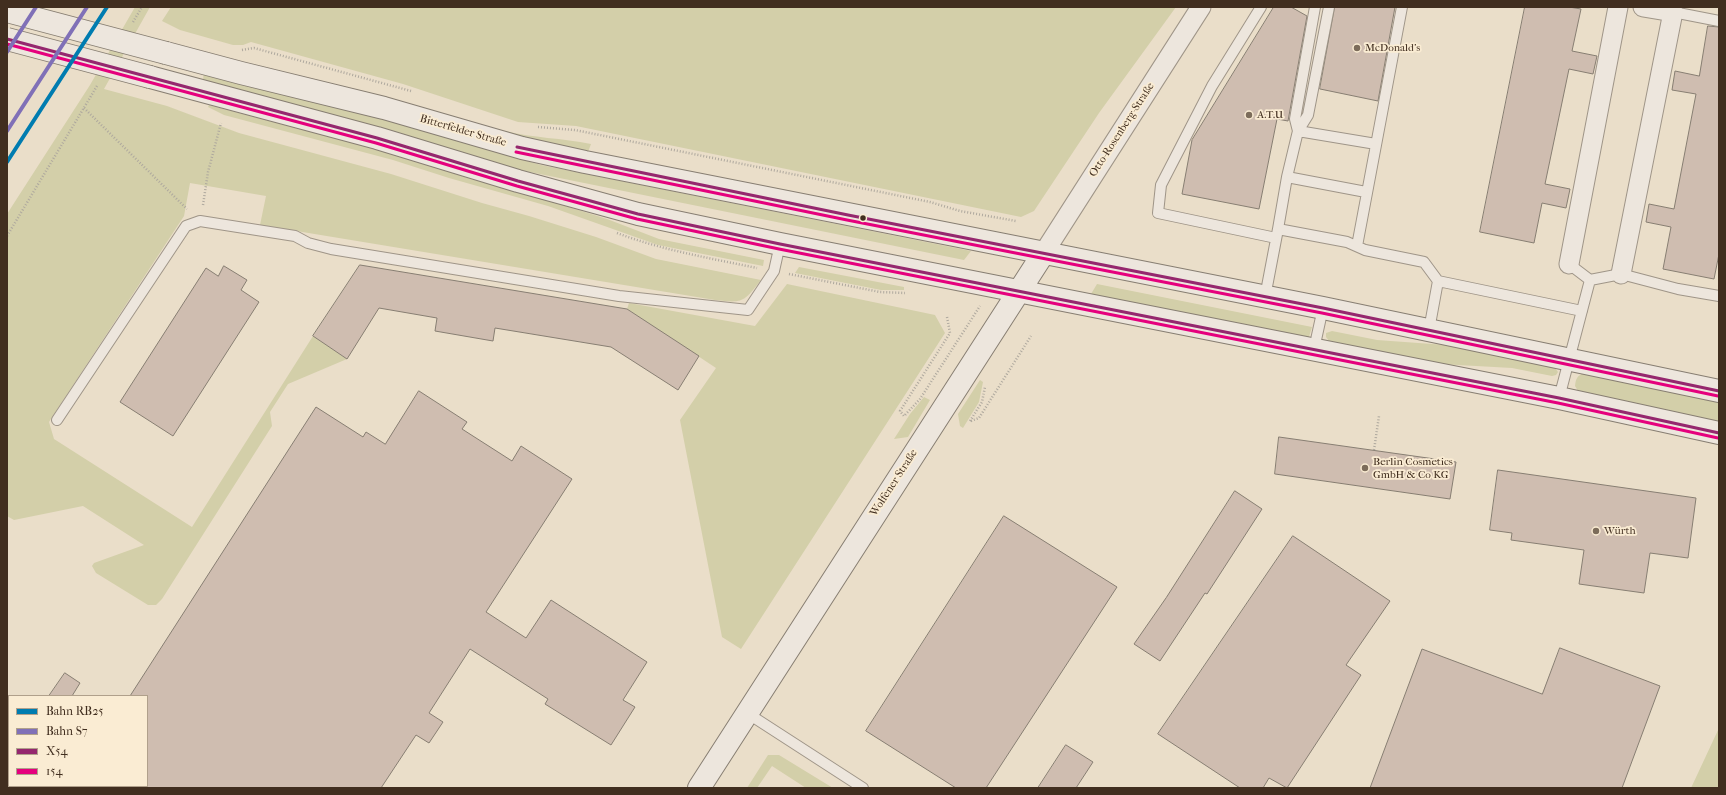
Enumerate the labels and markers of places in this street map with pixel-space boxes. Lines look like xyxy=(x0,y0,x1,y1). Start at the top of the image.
place label: McDonald's xyxy=(1365,41,1420,55)
marker: McDonald's xyxy=(1352,43,1362,53)
place label: A.T.U xyxy=(1257,108,1283,122)
marker: A.T.U xyxy=(1244,110,1254,120)
unlabelled marker xyxy=(858,213,868,223)
place label: Berlin Cosmetics GmbH & Co KG xyxy=(1373,455,1453,481)
marker: Berlin Cosmetics GmbH & Co KG xyxy=(1360,463,1370,473)
place label: Würth xyxy=(1604,524,1636,538)
marker: Würth xyxy=(1591,526,1601,536)

